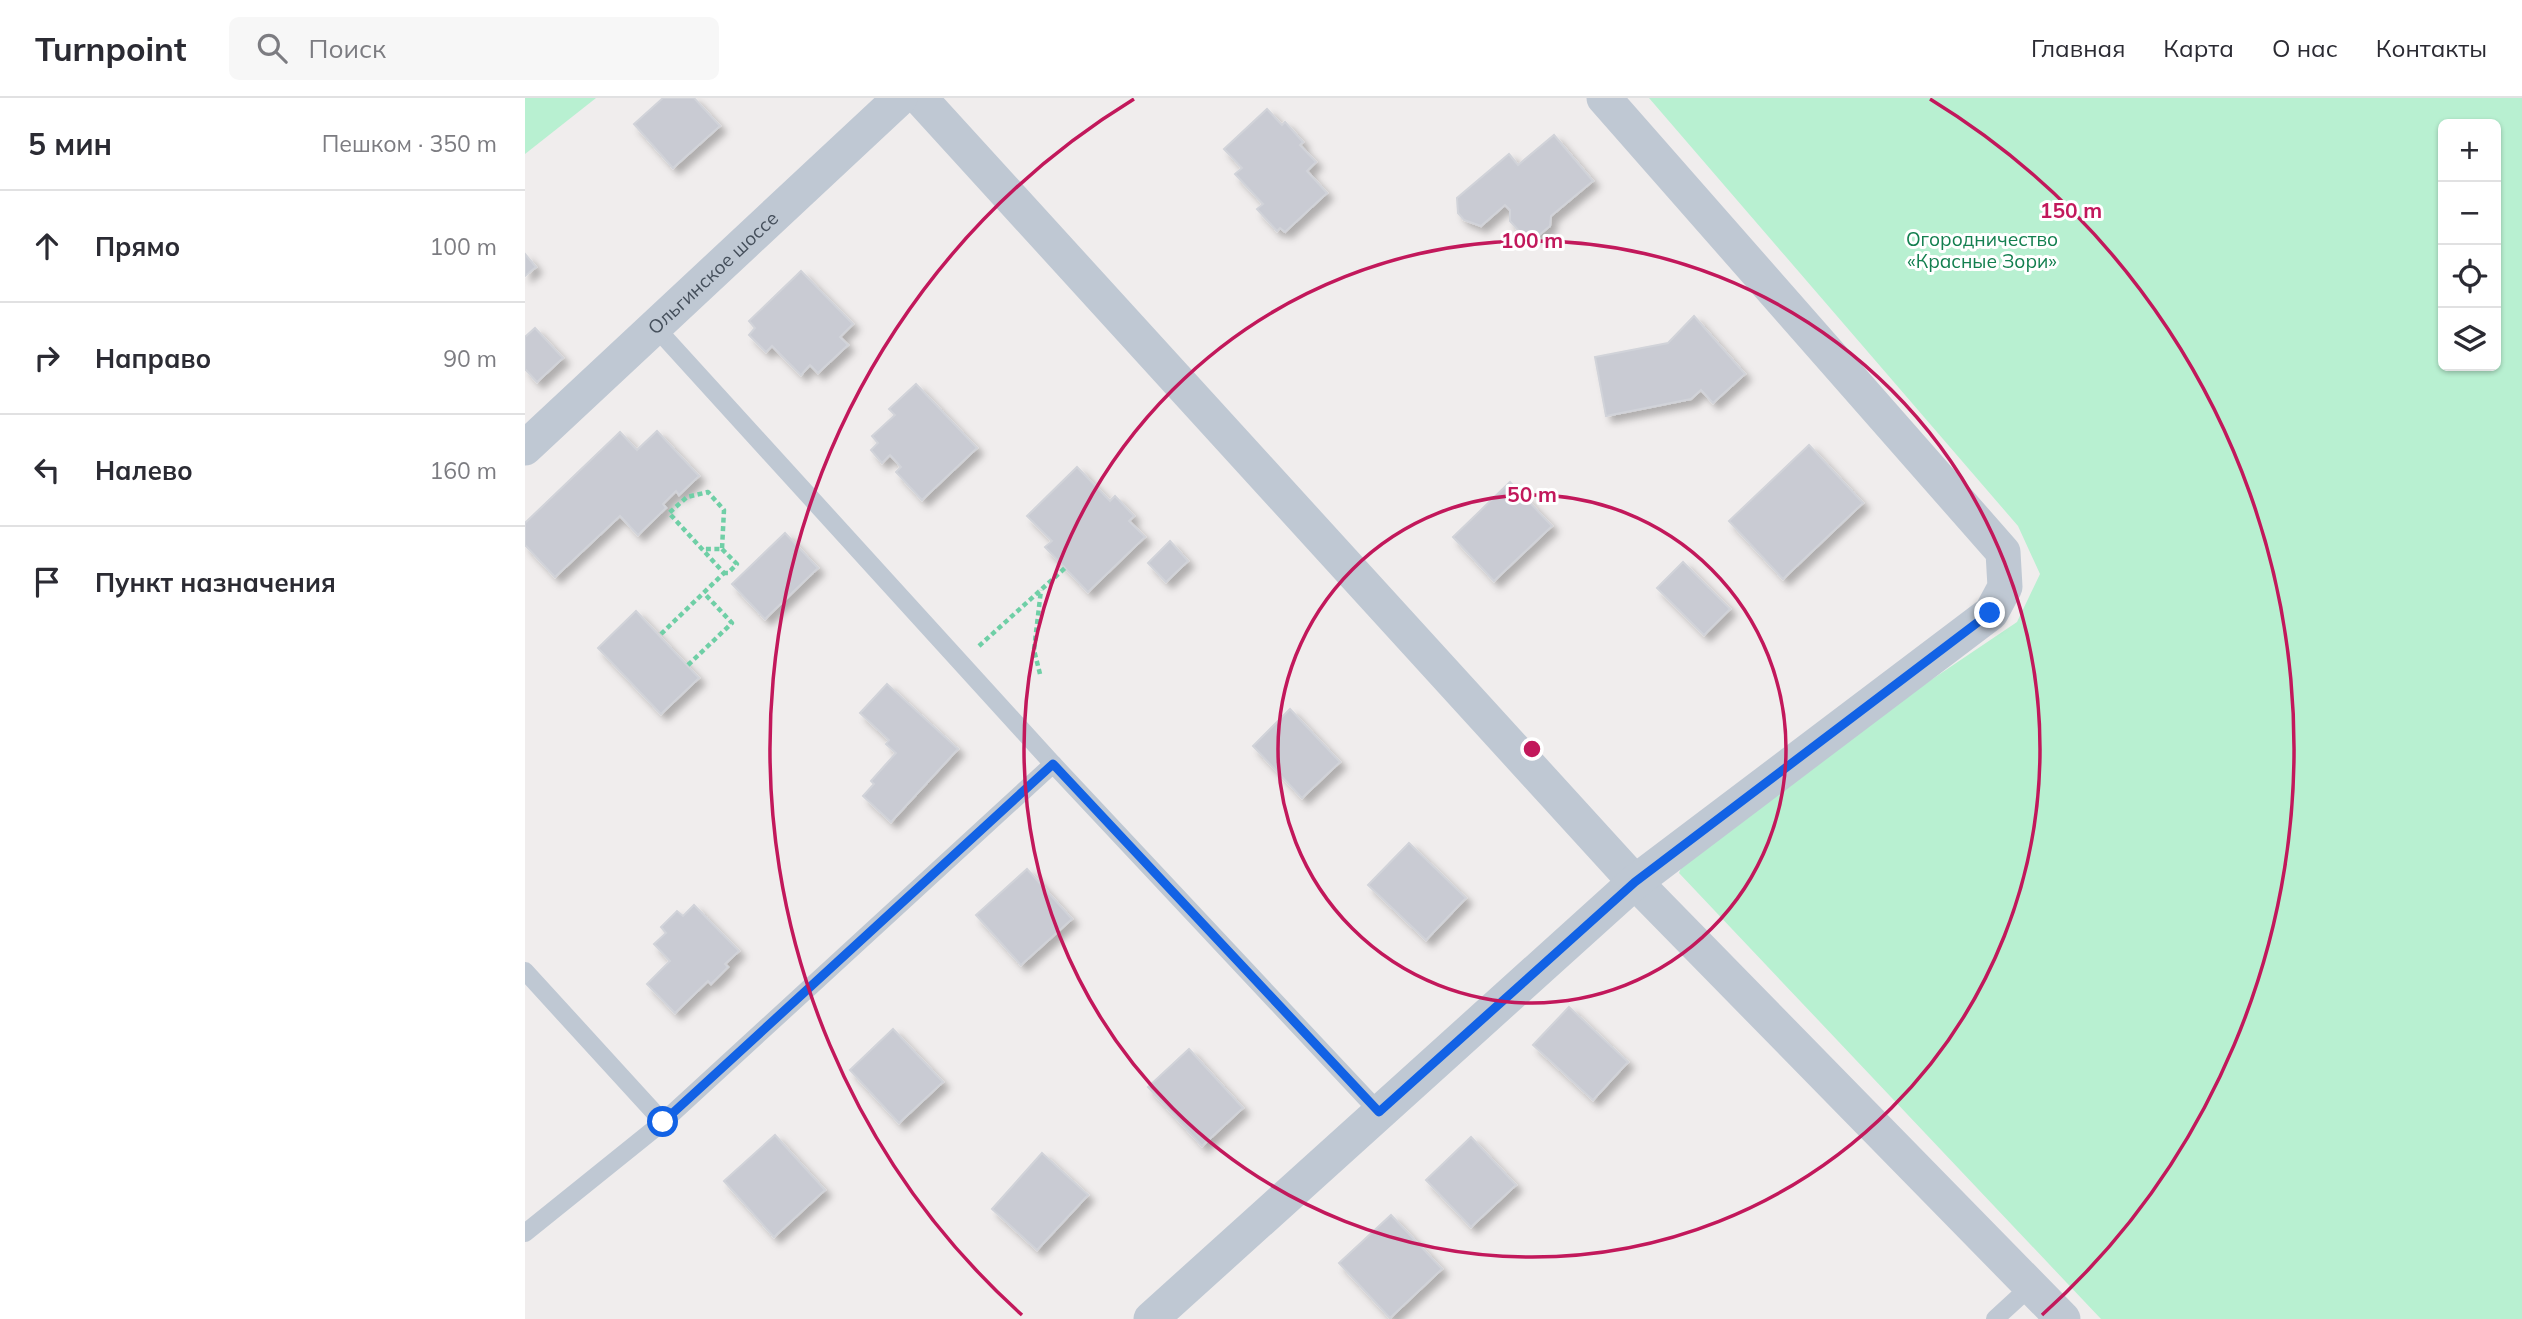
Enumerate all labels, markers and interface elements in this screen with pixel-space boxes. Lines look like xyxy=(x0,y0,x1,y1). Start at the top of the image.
search box xyxy=(229,17,719,80)
text: Turnpoint xyxy=(35,28,187,69)
icon: search xyxy=(253,29,291,67)
text: Поиск xyxy=(309,32,386,65)
text: Главная xyxy=(2031,33,2125,63)
text: Карта xyxy=(2163,33,2234,63)
text: О нас xyxy=(2272,33,2338,63)
text: Контакты xyxy=(2376,33,2487,63)
map controls xyxy=(2438,119,2501,371)
button: + xyxy=(2438,119,2501,182)
text: 5 мин xyxy=(28,125,112,163)
text: Пешком · 350 m xyxy=(322,129,497,158)
button: − xyxy=(2438,182,2501,245)
text: 150 m xyxy=(2040,197,2102,223)
street label: Ольгинское шоссе xyxy=(643,206,783,339)
icon: ahead xyxy=(28,227,66,265)
text: 100 m xyxy=(1501,227,1563,253)
park label: Огородничество «Красные Зори» xyxy=(1906,227,2058,273)
text: Прямо xyxy=(95,230,180,263)
text: 100 m xyxy=(429,232,497,261)
button: locate xyxy=(2438,245,2501,308)
button: layers xyxy=(2438,308,2501,371)
icon: right xyxy=(28,339,66,377)
text: Направо xyxy=(95,342,211,375)
text: 90 m xyxy=(443,344,497,373)
icon: left xyxy=(28,451,66,489)
text: Налево xyxy=(95,454,193,487)
text: 160 m xyxy=(429,456,497,485)
text: 50 m xyxy=(1507,481,1557,507)
icon: arrive xyxy=(28,563,66,601)
text: Пункт назначения xyxy=(95,566,336,599)
route end xyxy=(1974,597,2005,628)
centre of rings xyxy=(1520,737,1544,761)
route start xyxy=(647,1106,678,1137)

